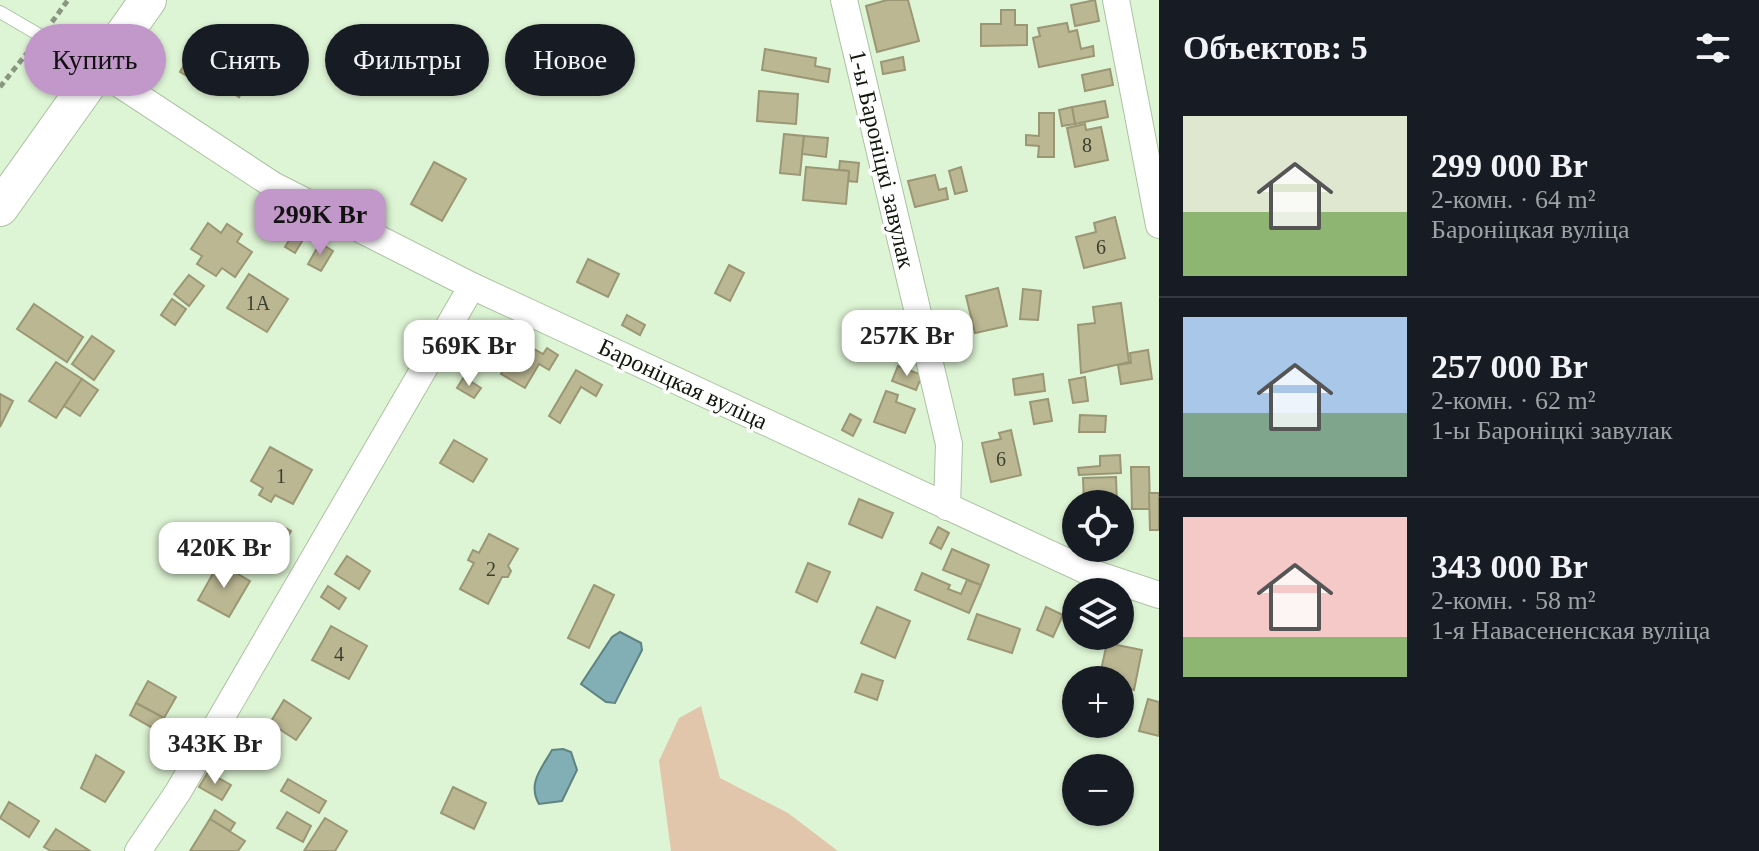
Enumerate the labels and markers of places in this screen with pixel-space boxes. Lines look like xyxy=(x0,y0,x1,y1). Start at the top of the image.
pin: 299K Br xyxy=(246,189,394,257)
pin: 257K Br xyxy=(833,310,981,378)
pin: 569K Br xyxy=(395,320,543,388)
pin: 420K Br xyxy=(150,522,298,590)
pin: 343K Br xyxy=(141,718,289,786)

